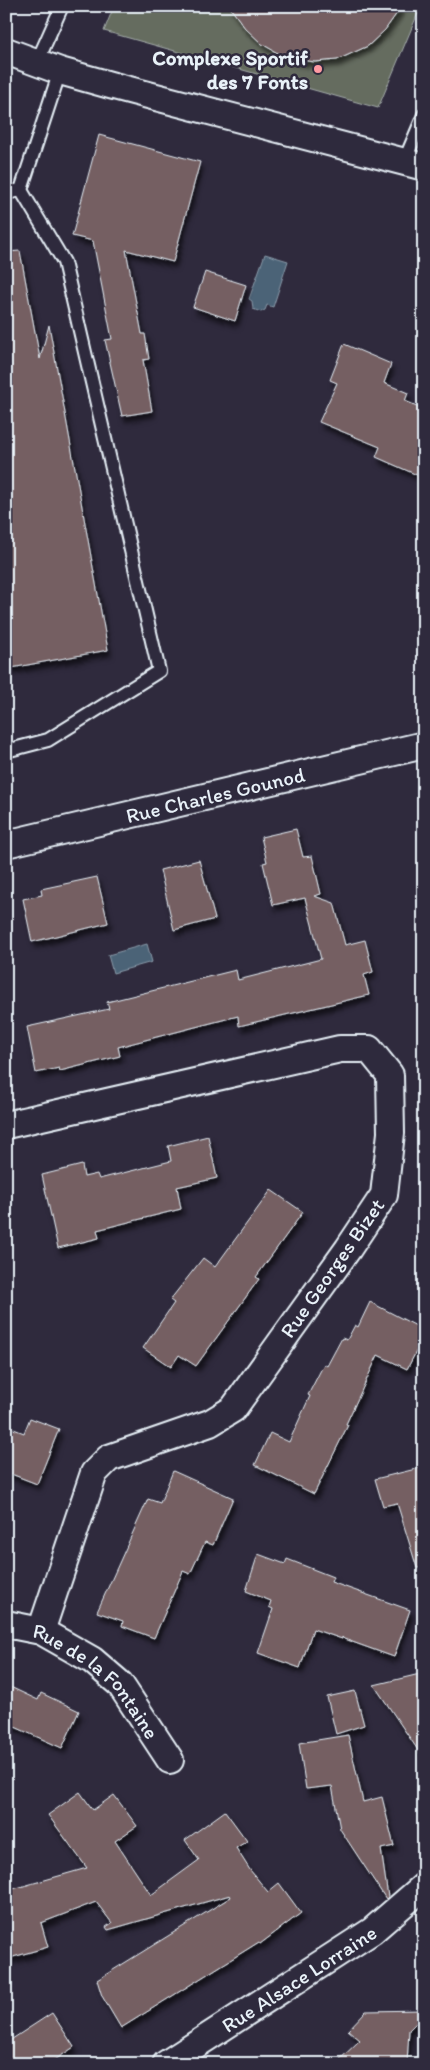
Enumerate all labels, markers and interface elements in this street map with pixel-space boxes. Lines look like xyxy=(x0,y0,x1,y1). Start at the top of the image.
place label: Complexe Sportif des 7 Fonts xyxy=(152,45,308,94)
marker: Complexe Sportif des 7 Fonts xyxy=(312,63,324,75)
street label: Rue Charles Gounod xyxy=(123,761,308,828)
street label: Rue Georges Bizet xyxy=(275,1194,389,1342)
street label: Rue de la Fontaine xyxy=(31,1617,165,1743)
street label: Rue Alsace Lorraine xyxy=(217,1919,381,2037)

